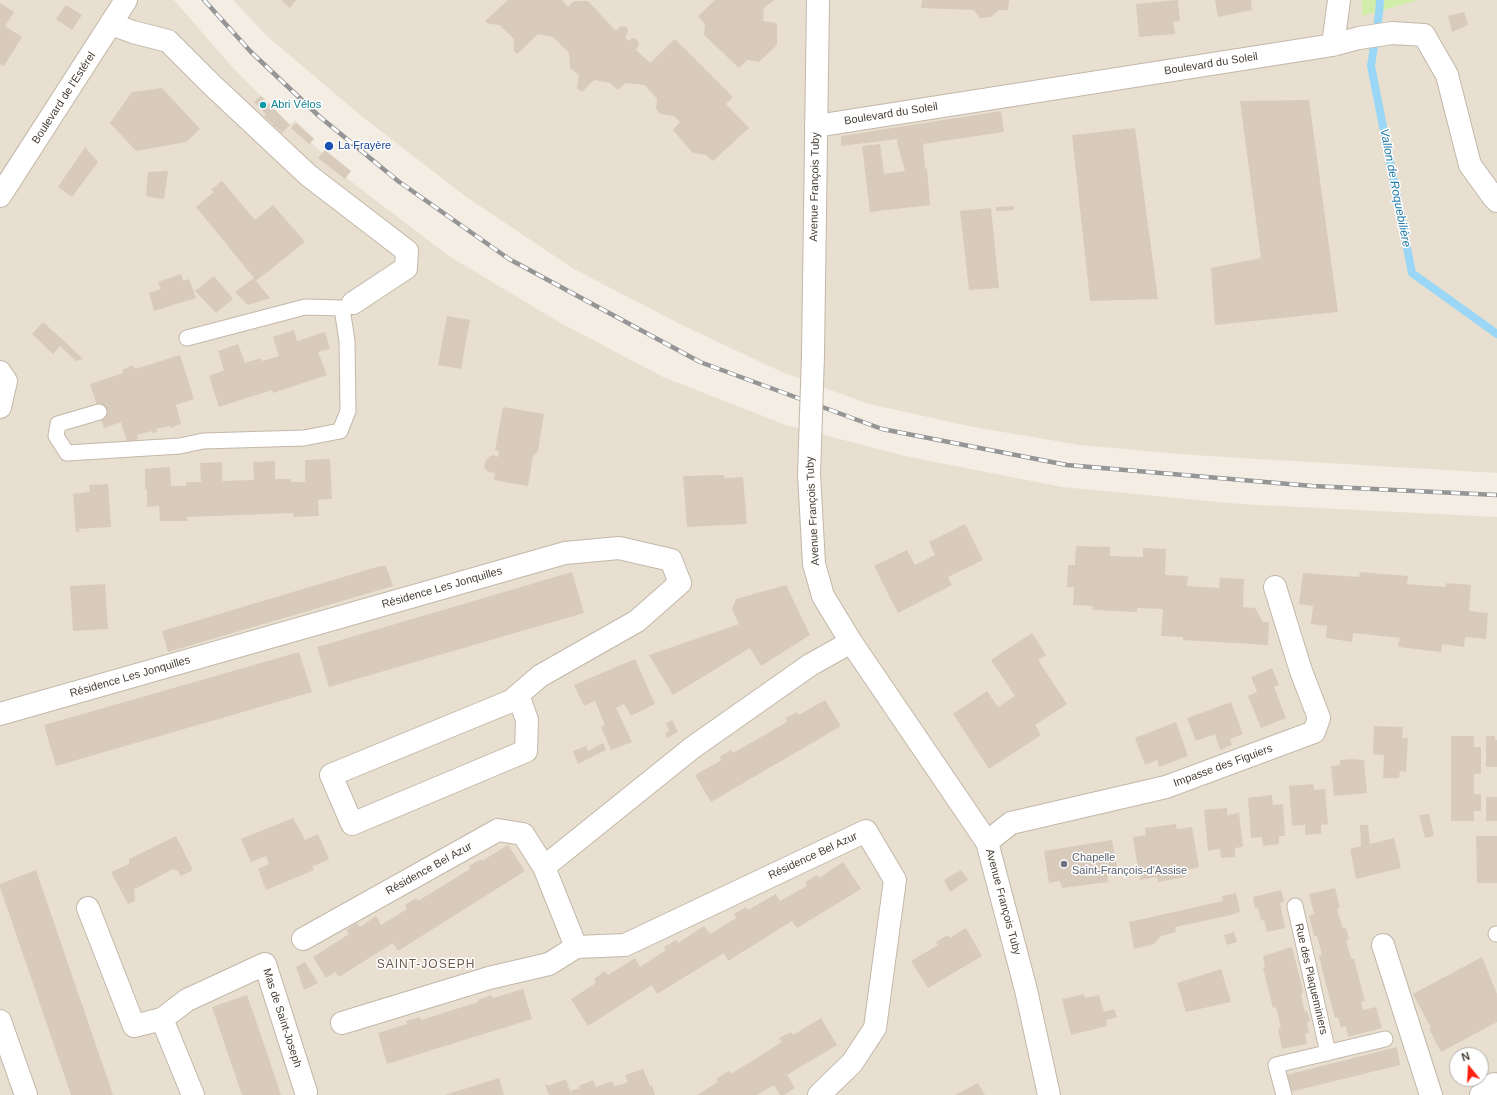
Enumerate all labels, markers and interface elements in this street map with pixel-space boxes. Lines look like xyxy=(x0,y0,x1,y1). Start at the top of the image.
street label: Boulevard de l'Estérel xyxy=(29,50,99,146)
street label: Boulevard du Soleil xyxy=(1163,50,1259,78)
place label: Abri Vélos xyxy=(271,98,321,112)
marker: Abri Vélos xyxy=(258,100,268,110)
street label: Boulevard du Soleil xyxy=(843,100,939,128)
water label: Vallon de Roquebilière xyxy=(1376,128,1414,248)
street label: Avenue François Tuby xyxy=(807,132,823,242)
place label: La Frayère xyxy=(338,139,391,153)
marker: La Frayère xyxy=(323,140,335,152)
street label: Avenue François Tuby xyxy=(804,456,822,566)
street label: Résidence Les Jonquilles xyxy=(380,564,504,612)
street label: Résidence Les Jonquilles xyxy=(68,653,192,701)
street label: Impasse des Figuiers xyxy=(1172,742,1274,790)
street label: Résidence Bel Azur xyxy=(766,830,860,882)
street label: Résidence Bel Azur xyxy=(384,840,474,898)
street label: Avenue François Tuby xyxy=(982,847,1024,957)
place label: Chapelle Saint-François-d'Assise xyxy=(1072,851,1187,877)
marker: Chapelle Saint-François-d'Assise xyxy=(1059,859,1069,869)
street label: Rue des Plaqueminiers xyxy=(1292,922,1330,1036)
district label: SAINT-JOSEPH xyxy=(377,958,475,972)
street label: Mas de Saint-Joseph xyxy=(260,967,304,1069)
north arrow xyxy=(1449,1047,1489,1087)
text: N xyxy=(1460,1050,1471,1063)

